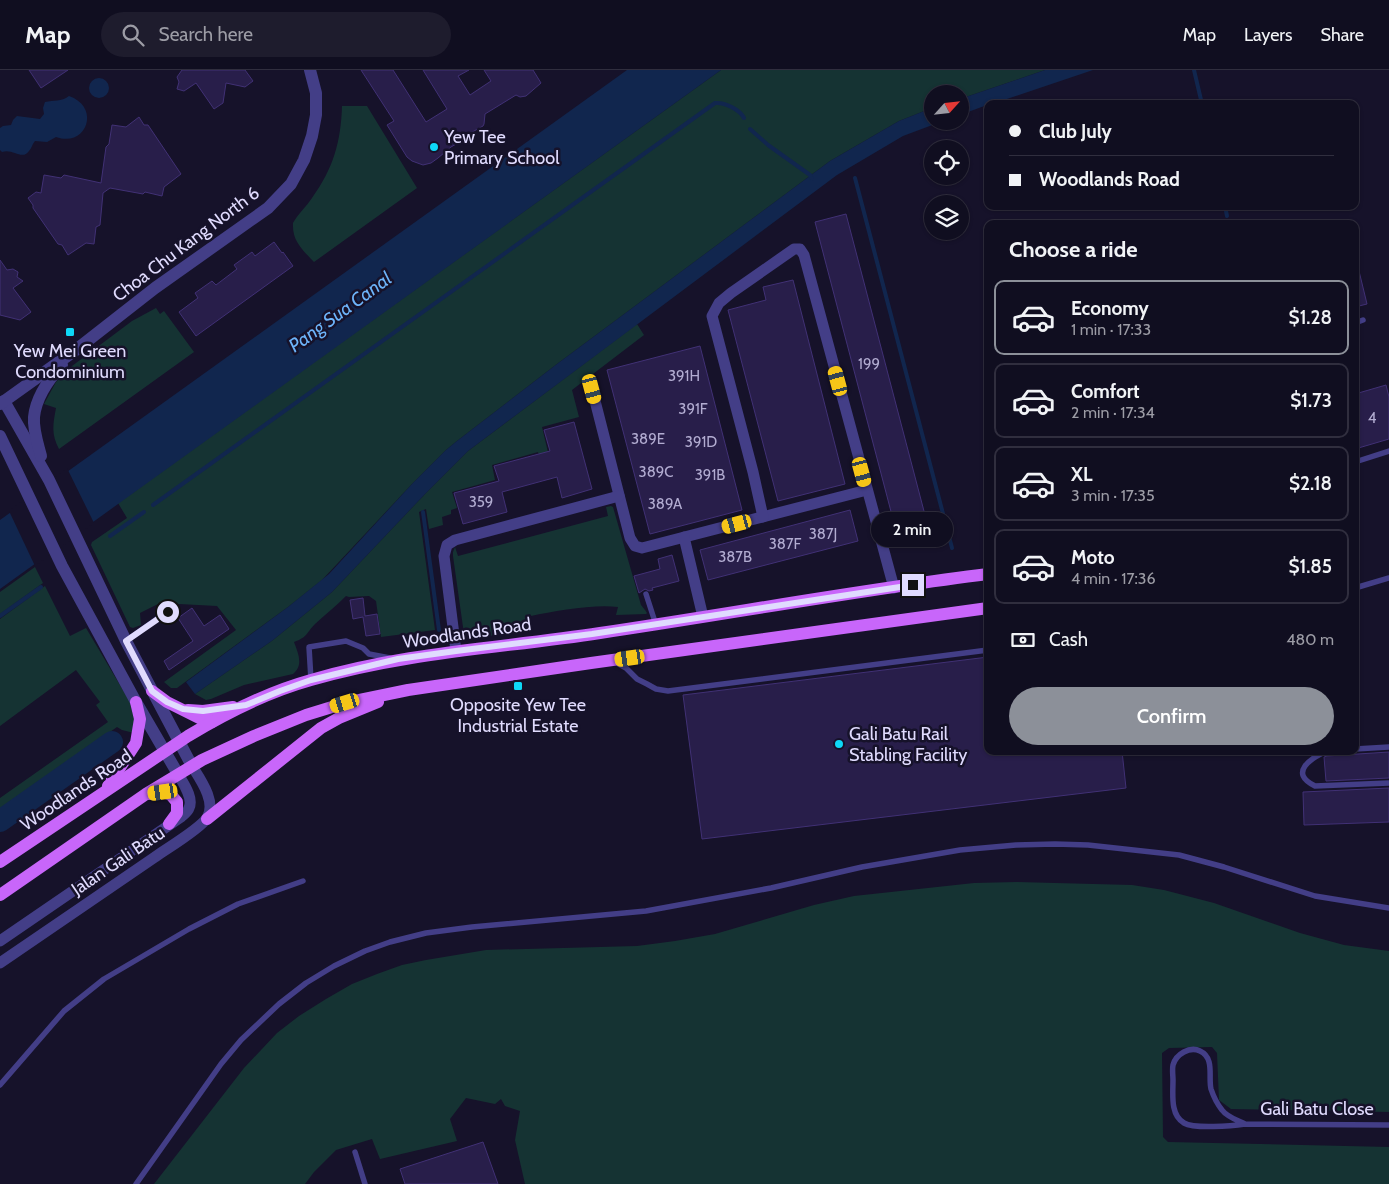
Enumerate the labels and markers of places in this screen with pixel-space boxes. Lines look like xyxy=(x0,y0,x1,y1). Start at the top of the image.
place label: Yew Tee Primary School xyxy=(443,126,560,169)
marker: Yew Tee Primary School xyxy=(428,141,440,153)
marker: Yew Mei Green Condominium xyxy=(64,326,76,338)
place label: Yew Mei Green Condominium xyxy=(13,340,126,383)
marker: Opposite Yew Tee Industrial Estate xyxy=(512,680,524,692)
place label: Opposite Yew Tee Industrial Estate xyxy=(450,694,586,737)
place label: Gali Batu Rail Stabling Facility xyxy=(849,723,967,766)
marker: Gali Batu Rail Stabling Facility xyxy=(833,738,845,750)

